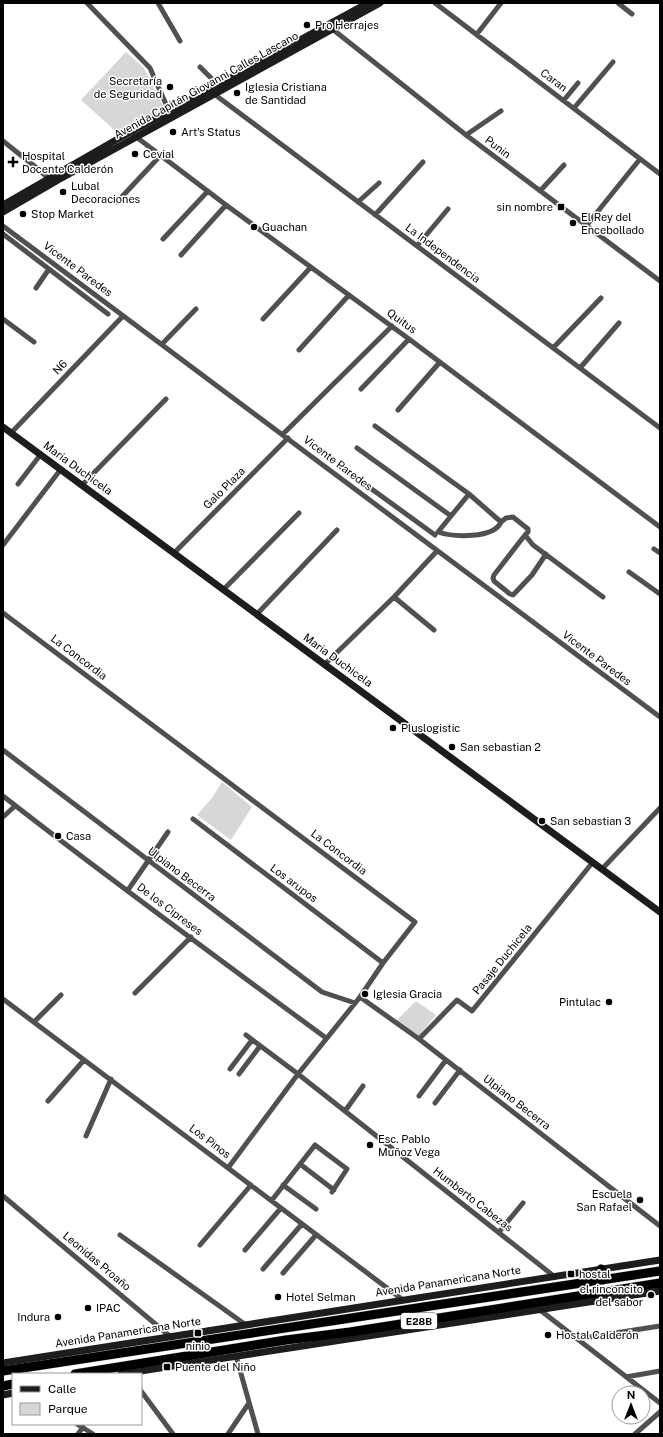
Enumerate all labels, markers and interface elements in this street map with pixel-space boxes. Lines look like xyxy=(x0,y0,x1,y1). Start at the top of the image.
place label: Pro Herrajes xyxy=(315,19,379,31)
marker: Pro Herrajes xyxy=(302,20,312,30)
street label: Avenida Capitán Giovanni Calles Lascano xyxy=(112,29,300,141)
street label: Caran xyxy=(538,66,570,94)
place label: Secretaría de Seguridad xyxy=(94,75,162,100)
place label: Iglesia Cristiana de Santidad xyxy=(245,81,327,106)
marker: Secretaría de Seguridad xyxy=(165,82,175,92)
marker: Iglesia Cristiana de Santidad xyxy=(232,88,242,98)
place label: Art's Status xyxy=(181,126,241,138)
marker: Art's Status xyxy=(168,127,178,137)
street label: Punin xyxy=(483,134,513,160)
place label: Cevial xyxy=(143,148,174,160)
marker: Cevial xyxy=(130,149,140,159)
place label: Hospital Docente Calderón xyxy=(22,150,113,175)
marker: Hospital Docente Calderón xyxy=(7,156,19,168)
place label: Lubal Decoraciones xyxy=(71,180,141,205)
marker: Lubal Decoraciones xyxy=(58,187,68,197)
place label: sin nombre xyxy=(497,201,553,213)
marker: sin nombre xyxy=(556,202,566,212)
place label: Stop Market xyxy=(31,208,94,220)
marker: Stop Market xyxy=(18,209,28,219)
place label: El Rey del Encebollado xyxy=(581,211,644,236)
marker: El Rey del Encebollado xyxy=(568,218,578,228)
place label: Guachan xyxy=(262,221,307,233)
street label: La Independencia xyxy=(403,221,483,285)
marker: Guachan xyxy=(249,222,259,232)
street label: Vicente Paredes xyxy=(41,239,115,299)
street label: Quitus xyxy=(385,306,419,336)
street label: N6 xyxy=(50,357,70,377)
street label: Vicente Paredes xyxy=(301,433,375,493)
street label: Maria Duchicela xyxy=(41,439,115,497)
street label: Galo Plaza xyxy=(201,465,247,511)
street label: Vicente Paredes xyxy=(560,628,634,688)
street label: Maria Duchicela xyxy=(301,631,375,689)
street label: La Concordia xyxy=(49,632,109,682)
place label: Pluslogistic xyxy=(401,722,460,734)
marker: Pluslogistic xyxy=(388,723,398,733)
place label: San sebastian 2 xyxy=(460,741,541,753)
marker: San sebastian 2 xyxy=(447,742,457,752)
place label: San sebastian 3 xyxy=(550,815,631,827)
marker: San sebastian 3 xyxy=(537,816,547,826)
street label: La Concordia xyxy=(309,827,369,877)
place label: Casa xyxy=(66,830,91,842)
marker: Casa xyxy=(53,831,63,841)
street label: Ulpiano Becerra xyxy=(146,845,218,903)
street label: Los arupos xyxy=(268,861,320,905)
street label: De los Cipreses xyxy=(135,881,205,938)
street label: Pasaje Duchicela xyxy=(470,921,534,997)
place label: Iglesia Gracia xyxy=(373,988,442,1000)
marker: Iglesia Gracia xyxy=(360,989,370,999)
place label: Pintulac xyxy=(559,996,601,1008)
marker: Pintulac xyxy=(604,997,614,1007)
street label: Ulpiano Becerra xyxy=(481,1072,553,1132)
street label: Los Pinos xyxy=(187,1122,233,1161)
place label: Esc. Pablo Muñoz Vega xyxy=(378,1133,440,1158)
marker: Esc. Pablo Muñoz Vega xyxy=(365,1140,375,1150)
street label: Humberto Cabezas xyxy=(431,1164,515,1234)
place label: Escuela San Rafael xyxy=(576,1188,632,1213)
marker: Escuela San Rafael xyxy=(635,1195,645,1205)
street label: Leonidas Proaño xyxy=(61,1229,133,1293)
street label: Avenida Panamericana Norte xyxy=(374,1264,522,1298)
place label: hostal xyxy=(579,1268,611,1280)
marker: hostal xyxy=(566,1269,576,1279)
place label: el rinconcito del sabor xyxy=(580,1283,643,1308)
marker: el rinconcito del sabor xyxy=(646,1290,656,1300)
place label: Hotel Selman xyxy=(286,1291,356,1303)
marker: Hotel Selman xyxy=(273,1292,283,1302)
place label: IPAC xyxy=(96,1302,120,1314)
marker: IPAC xyxy=(83,1303,93,1313)
place label: Indura xyxy=(17,1311,50,1323)
marker: Indura xyxy=(53,1312,63,1322)
road number: E28B xyxy=(401,1313,437,1329)
street label: Avenida Panamericana Norte xyxy=(54,1315,202,1349)
marker: ninio xyxy=(193,1328,203,1338)
place label: Hostal Calderón xyxy=(556,1329,639,1341)
marker: Hostal Calderón xyxy=(543,1330,553,1340)
place label: ninio xyxy=(186,1340,210,1352)
place label: Puente del Niño xyxy=(175,1361,256,1373)
marker: Puente del Niño xyxy=(162,1362,172,1372)
legend xyxy=(12,1373,142,1425)
text: Calle xyxy=(48,1382,77,1396)
north arrow xyxy=(611,1385,651,1425)
text: N xyxy=(627,1389,635,1401)
text: Parque xyxy=(48,1402,88,1416)

